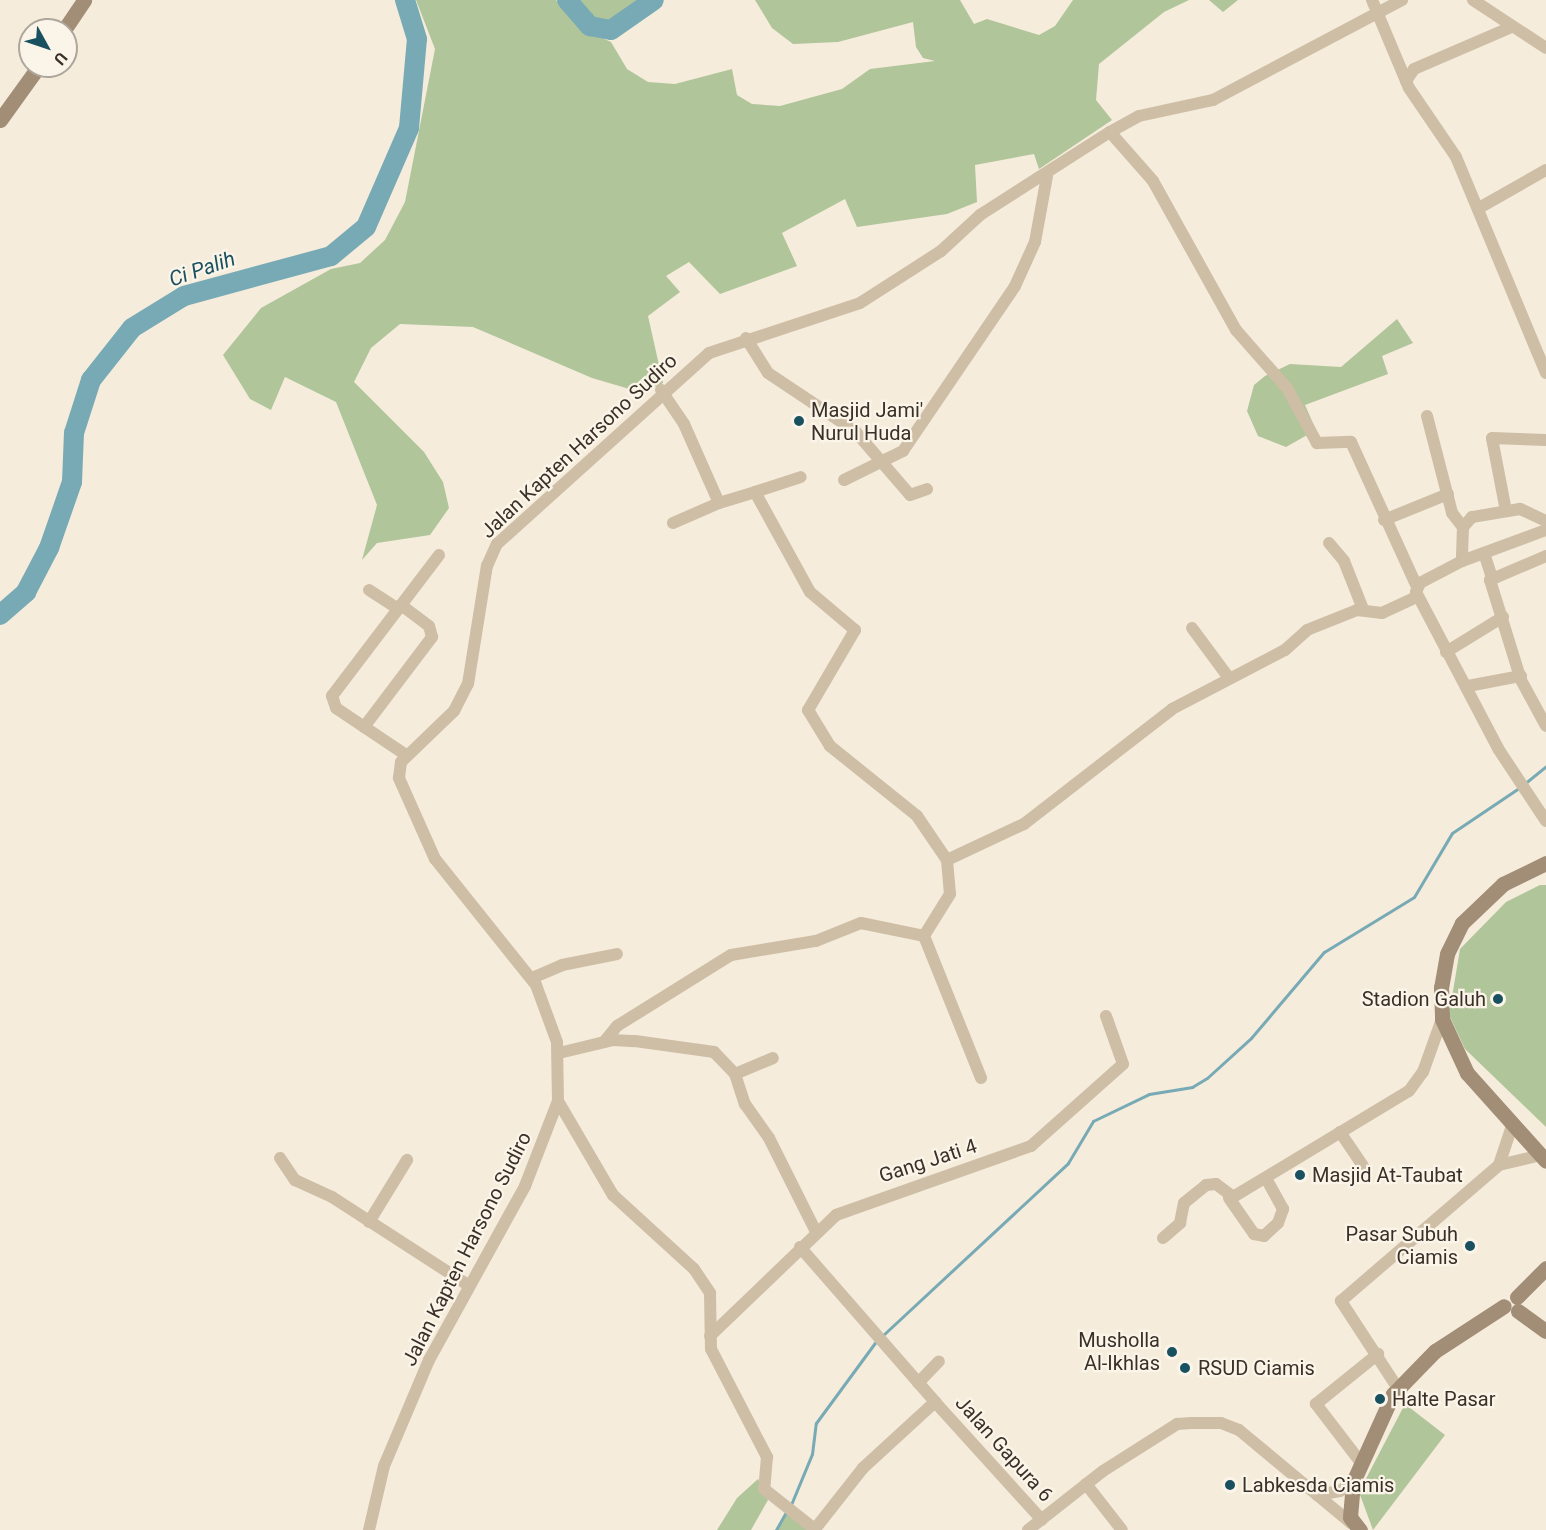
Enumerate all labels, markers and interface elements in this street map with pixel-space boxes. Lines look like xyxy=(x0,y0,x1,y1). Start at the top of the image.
north arrow xyxy=(18,18,78,78)
text: U xyxy=(50,48,71,69)
water label: Ci Palih xyxy=(166,246,238,292)
street label: Jalan Kapten Harsono Sudiro xyxy=(476,349,682,543)
place label: Masjid Jami' Nurul Huda xyxy=(811,398,923,445)
marker: Masjid Jami' Nurul Huda xyxy=(792,414,806,428)
place label: Stadion Galuh xyxy=(1362,987,1486,1011)
marker: Stadion Galuh xyxy=(1491,992,1505,1006)
street label: Jalan Kapten Harsono Sudiro xyxy=(397,1128,537,1370)
street label: Gang Jati 4 xyxy=(876,1134,980,1188)
place label: Masjid At-Taubat xyxy=(1312,1163,1463,1187)
marker: Masjid At-Taubat xyxy=(1293,1168,1307,1182)
place label: Pasar Subuh Ciamis xyxy=(1346,1222,1458,1269)
marker: Pasar Subuh Ciamis xyxy=(1463,1239,1477,1253)
place label: Musholla Al-Ikhlas xyxy=(1078,1328,1160,1375)
marker: Musholla Al-Ikhlas xyxy=(1165,1345,1179,1359)
place label: RSUD Ciamis xyxy=(1198,1356,1315,1380)
marker: RSUD Ciamis xyxy=(1176,1359,1194,1377)
place label: Halte Pasar xyxy=(1392,1387,1495,1411)
street label: Jalan Gapura 6 xyxy=(950,1391,1058,1507)
marker: Halte Pasar xyxy=(1373,1392,1387,1406)
place label: Labkesda Ciamis xyxy=(1242,1473,1394,1497)
marker: Labkesda Ciamis xyxy=(1223,1478,1237,1492)

